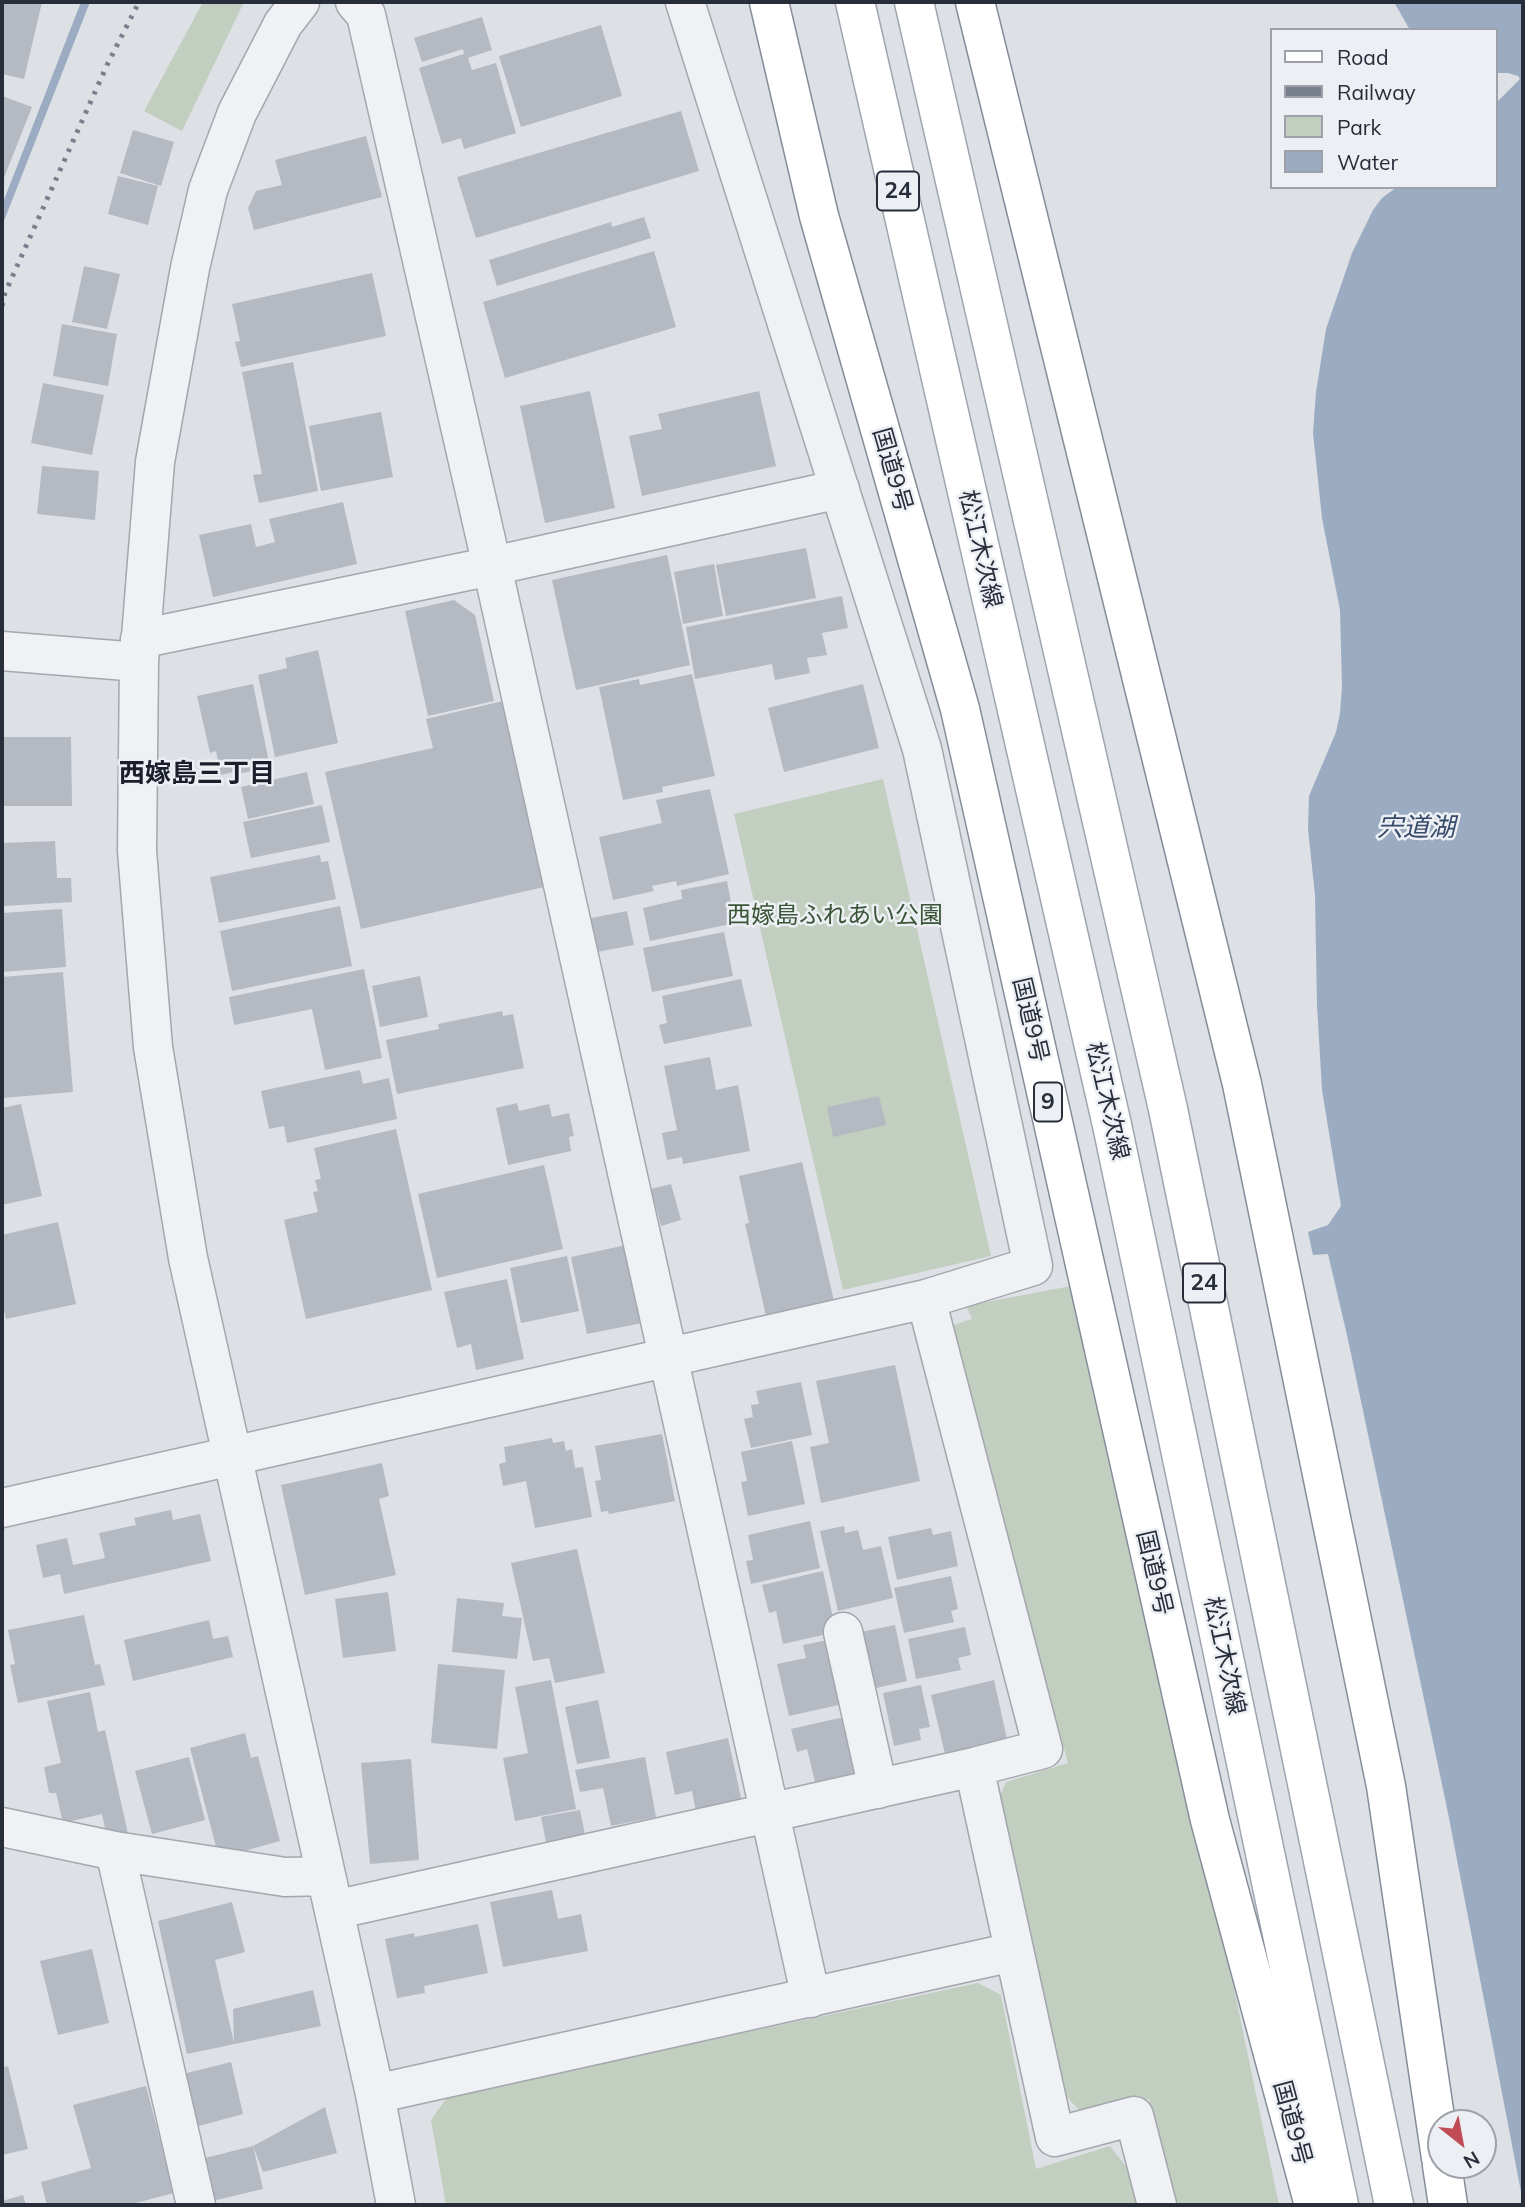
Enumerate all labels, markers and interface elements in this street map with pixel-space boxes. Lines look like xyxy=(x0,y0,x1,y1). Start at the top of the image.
legend xyxy=(1270,28,1497,189)
text: Road xyxy=(1337,44,1388,70)
text: Railway xyxy=(1337,79,1416,105)
text: Park xyxy=(1337,114,1381,140)
text: Water xyxy=(1337,149,1398,175)
road number: 24 xyxy=(877,172,919,210)
street label: 国道9号 xyxy=(866,425,918,515)
street label: 松江木次線 xyxy=(952,487,1008,611)
district label: 西嫁島三丁目 xyxy=(119,758,275,790)
water label: 宍道湖 xyxy=(1377,812,1455,844)
park label: 西嫁島ふれあい公園 xyxy=(727,902,943,930)
street label: 国道9号 xyxy=(1006,975,1054,1065)
street label: 松江木次線 xyxy=(1079,1039,1135,1163)
road number: 9 xyxy=(1034,1082,1062,1121)
road number: 24 xyxy=(1183,1264,1225,1302)
street label: 国道9号 xyxy=(1130,1528,1178,1618)
street label: 松江木次線 xyxy=(1197,1594,1251,1718)
street label: 国道9号 xyxy=(1267,2078,1317,2168)
north arrow xyxy=(1427,2109,1497,2179)
text: N xyxy=(1459,2146,1484,2174)

